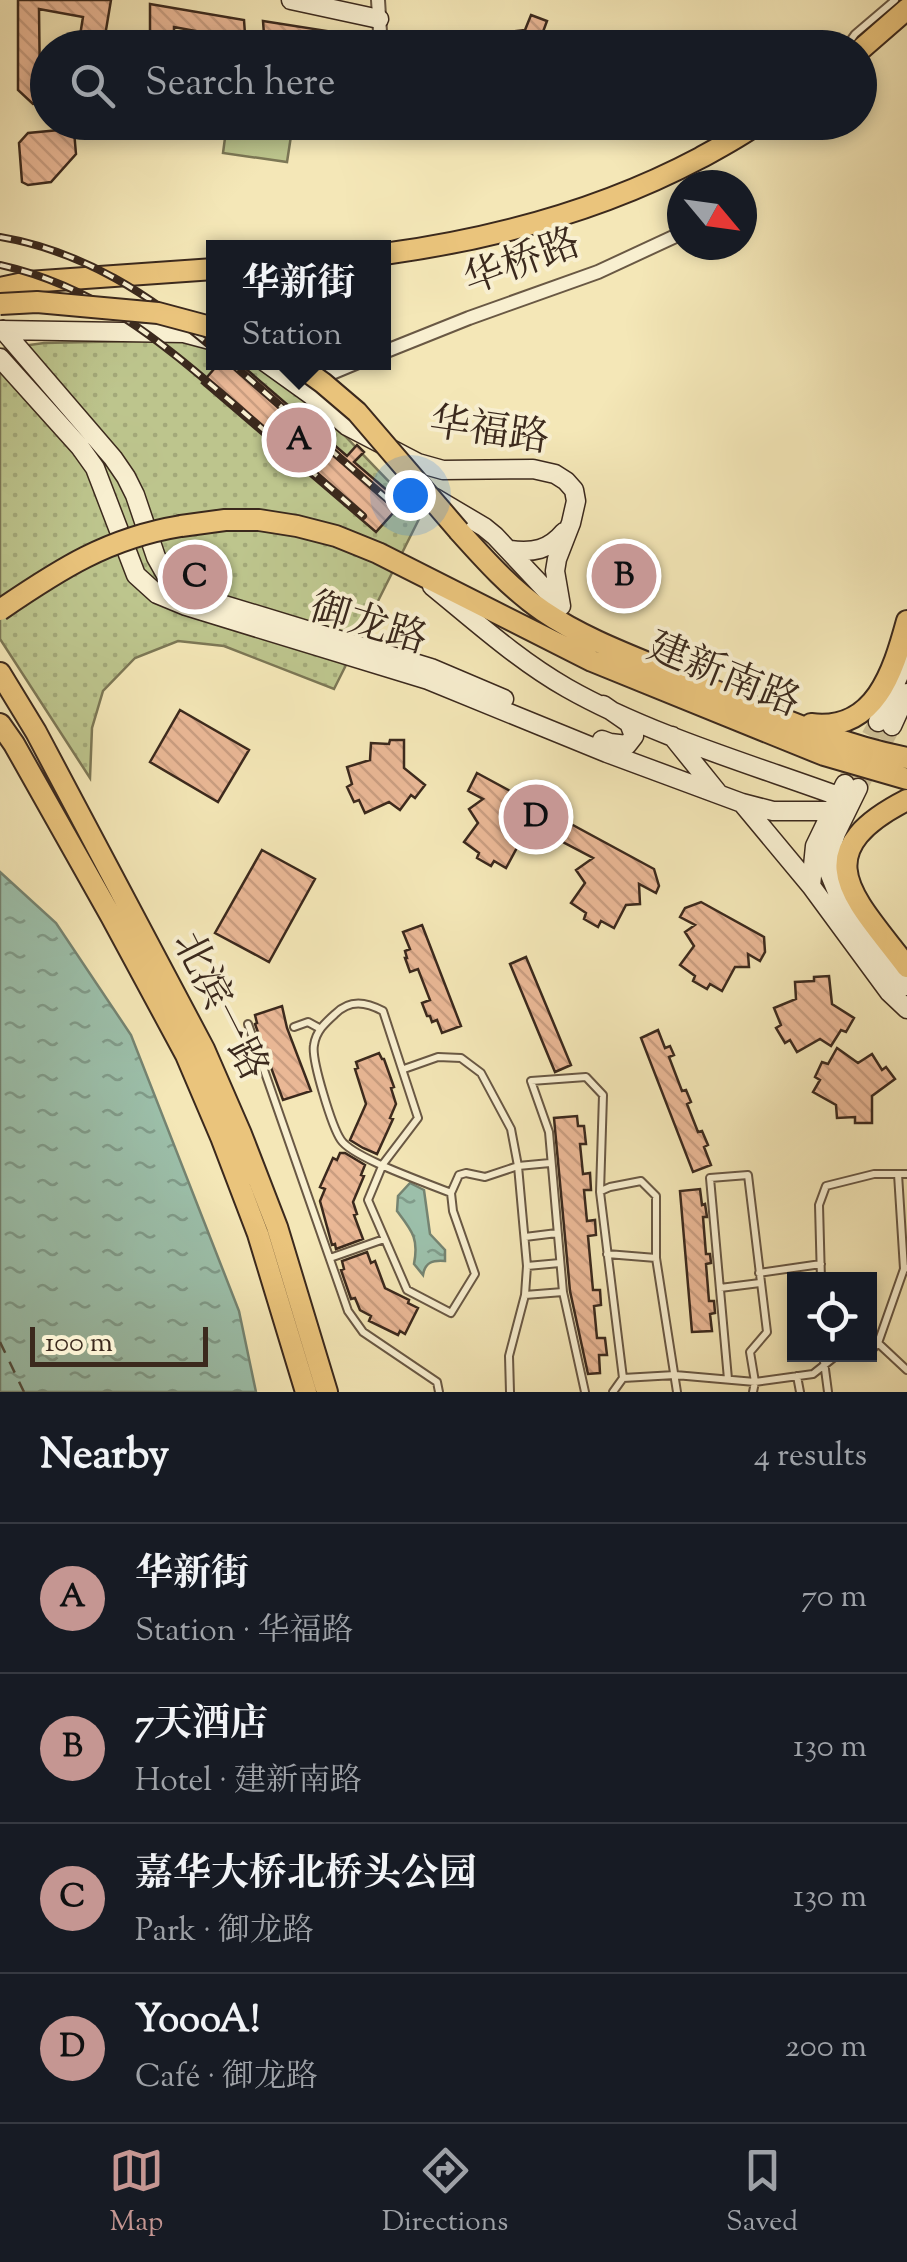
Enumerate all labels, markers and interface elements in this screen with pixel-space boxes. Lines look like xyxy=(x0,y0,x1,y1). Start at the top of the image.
search box xyxy=(30,30,877,140)
icon: search xyxy=(65,58,120,113)
text: Search here xyxy=(145,58,336,112)
north arrow xyxy=(667,170,757,260)
street label: 华桥路 xyxy=(457,217,589,311)
popup xyxy=(206,240,391,370)
text: 华新街 xyxy=(241,259,356,313)
text: Station xyxy=(241,313,342,359)
street label: 华福路 xyxy=(426,396,552,470)
pin: A xyxy=(266,402,332,478)
your location xyxy=(385,470,436,521)
pin: B xyxy=(592,538,656,614)
pin: C xyxy=(162,540,228,614)
street label: 御龙路 xyxy=(302,581,434,671)
street label: 建新南路 xyxy=(638,621,808,733)
pin: D xyxy=(504,780,568,854)
street label: 北滨一路 xyxy=(156,923,280,1091)
map controls xyxy=(787,1272,877,1362)
button: locate xyxy=(787,1272,877,1362)
scale bar xyxy=(30,1322,208,1366)
text: 100 m xyxy=(45,1324,113,1364)
text: Nearby xyxy=(40,1427,169,1487)
text: 4 results xyxy=(754,1434,867,1480)
text: 华新街 xyxy=(135,1549,249,1603)
text: A xyxy=(60,1575,85,1621)
text: 70 m xyxy=(801,1575,867,1621)
text: Station · 华福路 xyxy=(135,1609,353,1655)
text: 7天酒店 xyxy=(135,1699,268,1753)
text: B xyxy=(62,1725,83,1771)
text: 130 m xyxy=(793,1725,867,1771)
text: Hotel · 建新南路 xyxy=(135,1759,362,1805)
text: 嘉华大桥北桥头公园 xyxy=(135,1849,477,1903)
text: C xyxy=(60,1875,85,1921)
text: 130 m xyxy=(793,1875,867,1921)
text: Park · 御龙路 xyxy=(135,1909,314,1955)
text: YoooA! xyxy=(135,1995,260,2049)
text: D xyxy=(60,2025,85,2071)
text: 200 m xyxy=(785,2025,867,2071)
text: Café · 御龙路 xyxy=(135,2055,318,2101)
tab: Map xyxy=(109,2143,164,2243)
tab: Directions xyxy=(382,2143,508,2243)
tab: Saved xyxy=(726,2143,798,2243)

